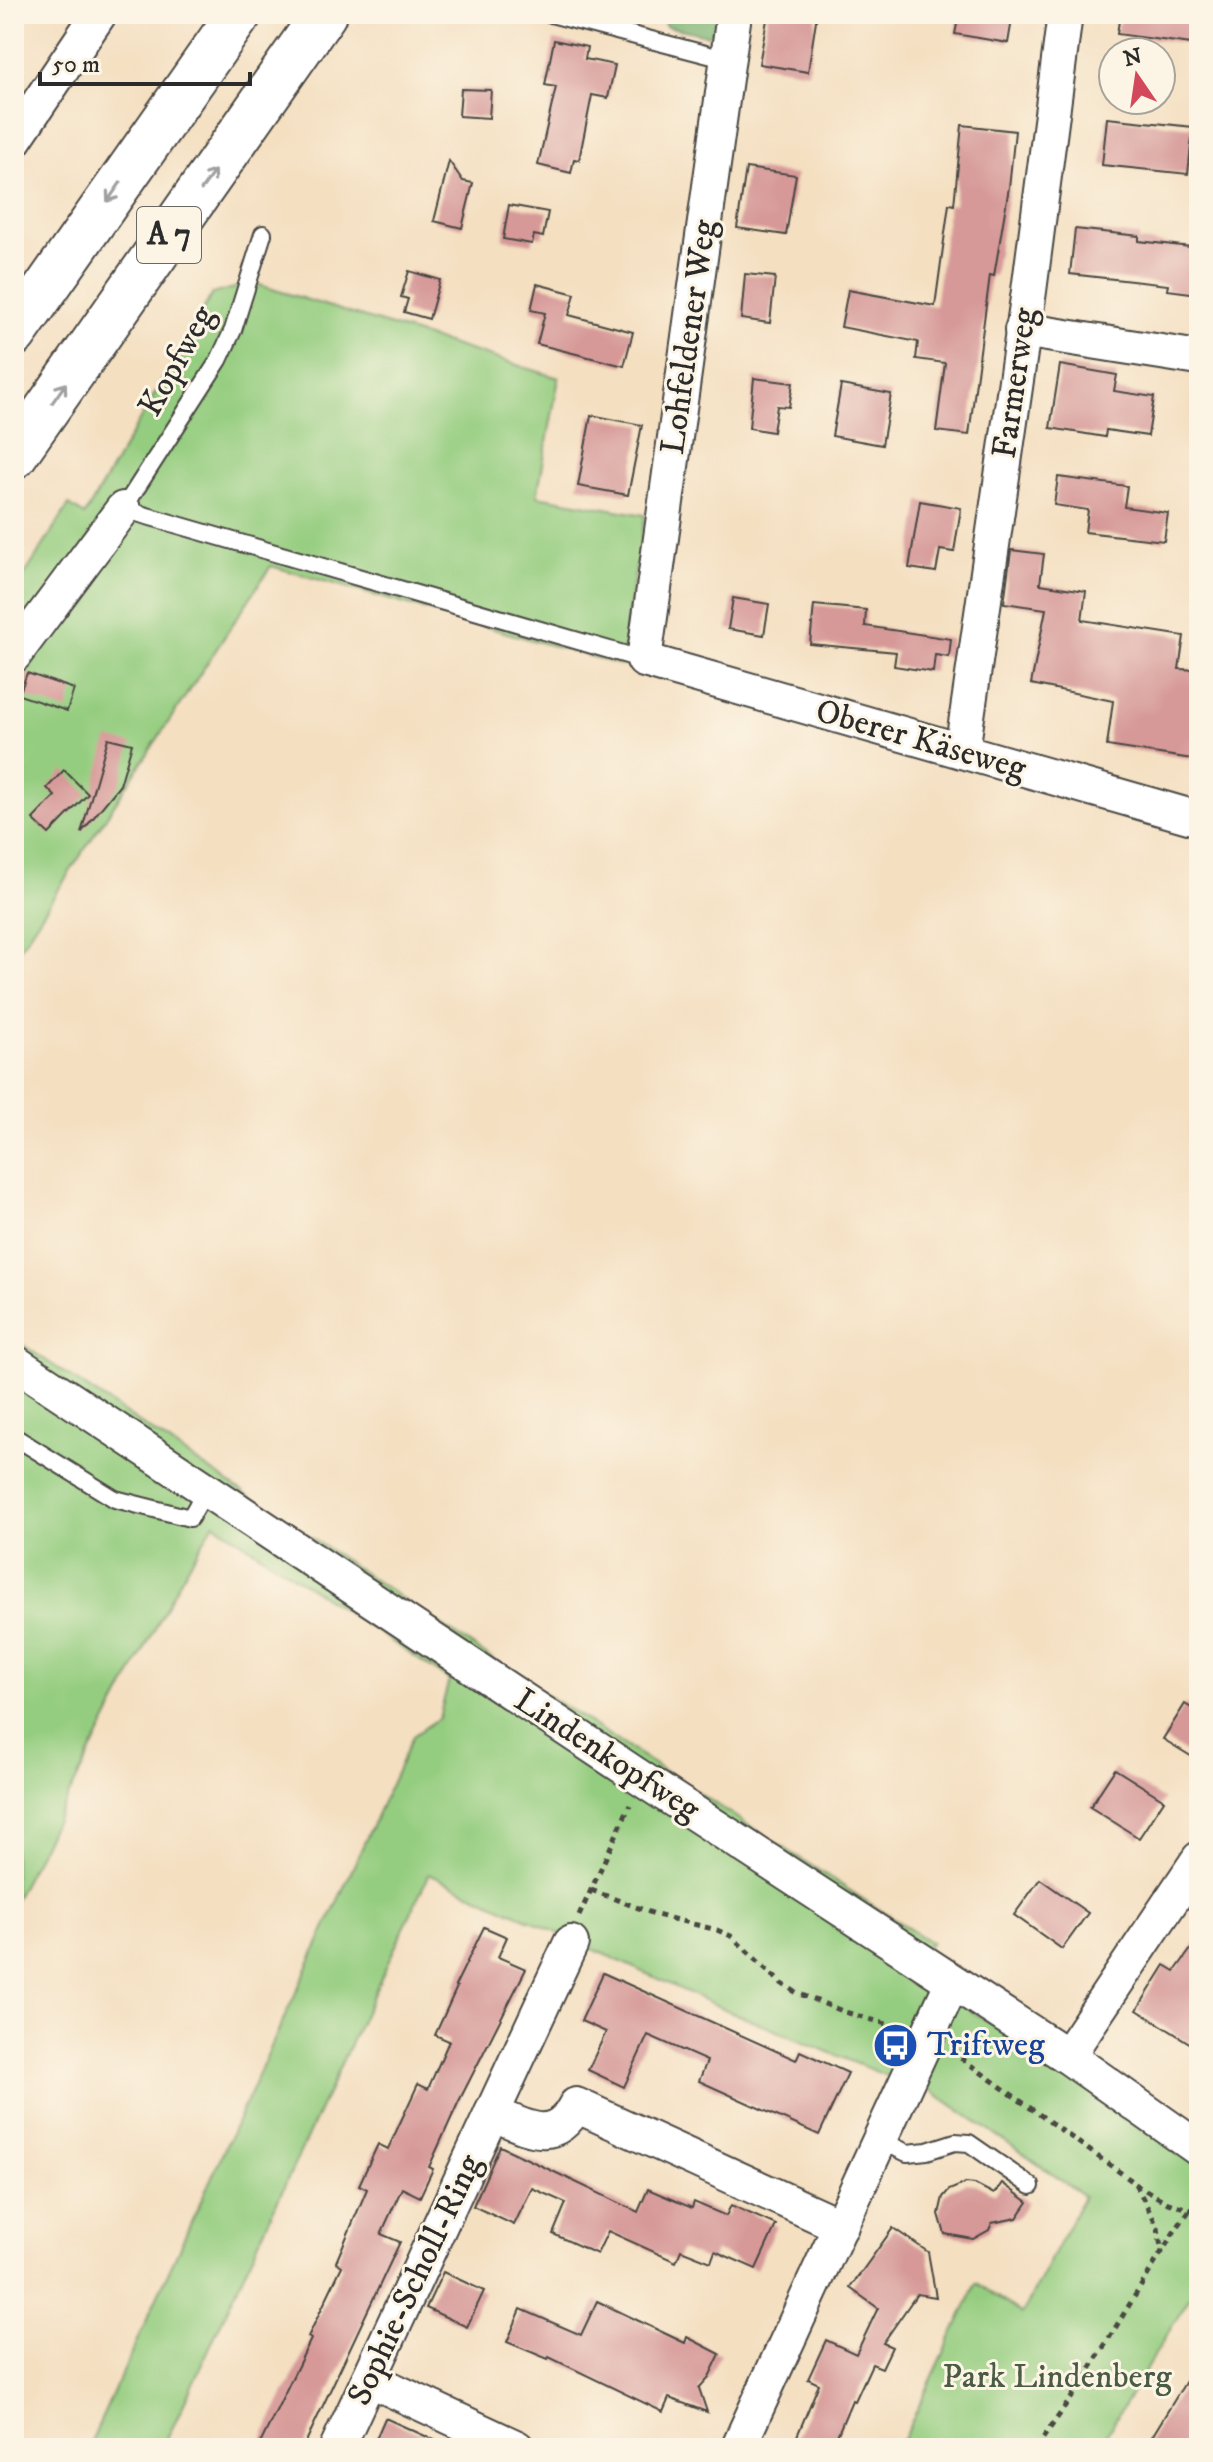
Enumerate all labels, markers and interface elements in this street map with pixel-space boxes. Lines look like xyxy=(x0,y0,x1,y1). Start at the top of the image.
scale bar xyxy=(40,36,250,86)
north arrow xyxy=(1097,36,1177,116)
text: N xyxy=(1121,43,1145,73)
text: 50 m xyxy=(52,50,100,80)
one-way arrow xyxy=(200,169,216,191)
one-way arrow xyxy=(106,181,122,203)
road number: A 7 xyxy=(137,207,201,263)
street label: Lohfeldener Weg xyxy=(652,217,726,457)
street label: Kopfweg xyxy=(129,298,225,424)
street label: Farmerweg xyxy=(984,305,1046,461)
one-way arrow xyxy=(51,382,67,404)
street label: Oberer Käseweg xyxy=(811,690,1031,790)
street label: Lindenkopfweg xyxy=(506,1679,708,1831)
bus stop icon: Triftweg xyxy=(872,2021,920,2069)
place label: Triftweg xyxy=(927,2024,1045,2066)
street label: Sophie-Scholl-Ring xyxy=(338,2147,492,2412)
park label: Park Lindenberg xyxy=(942,2356,1172,2398)

